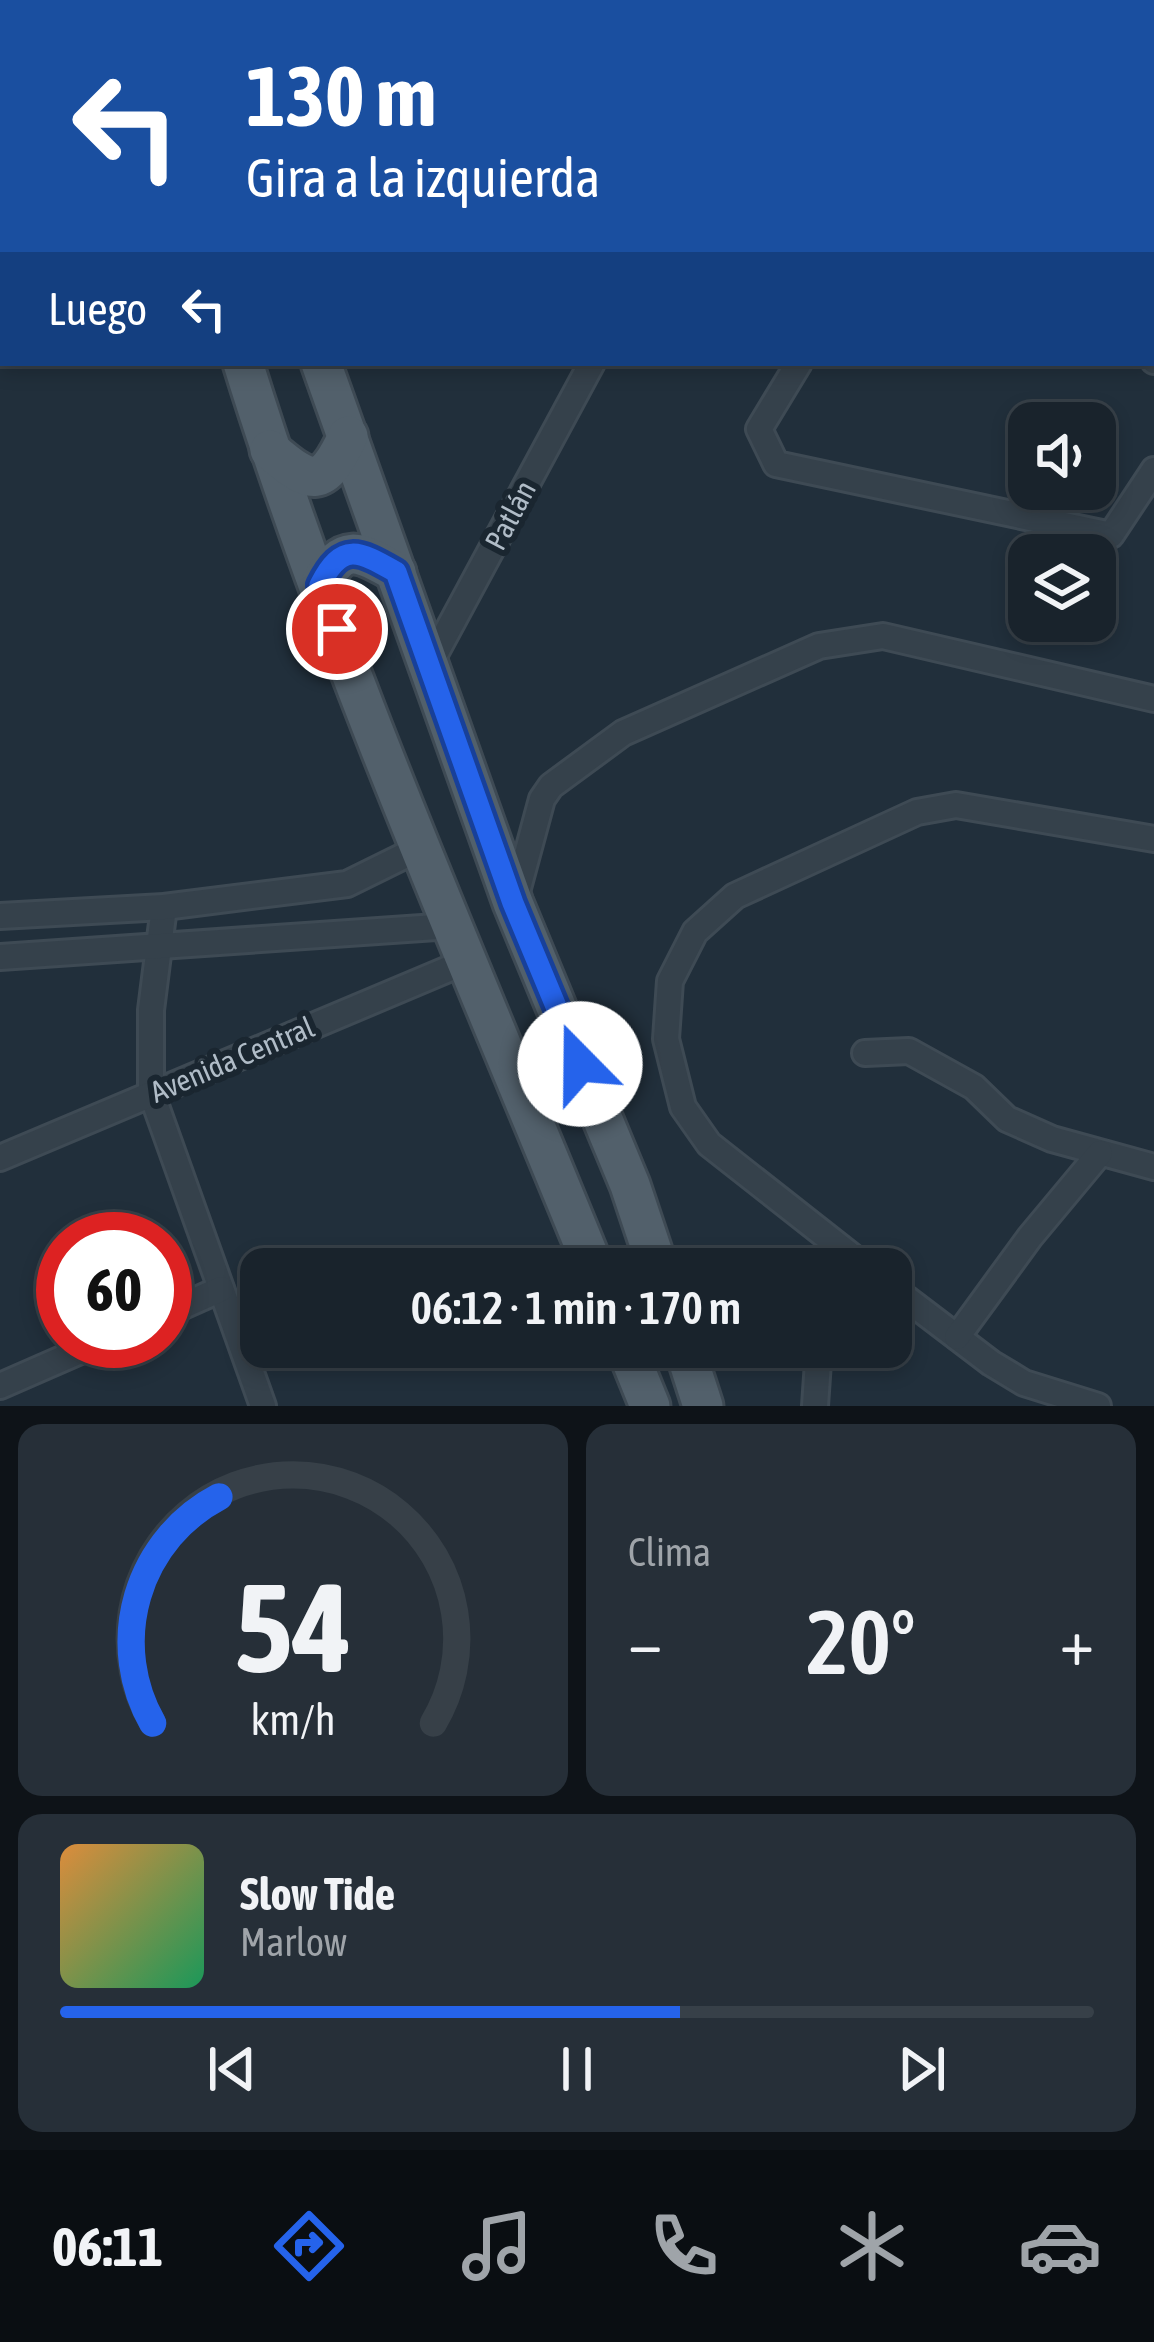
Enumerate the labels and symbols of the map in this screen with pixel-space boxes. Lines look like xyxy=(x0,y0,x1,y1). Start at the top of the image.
street label: Patlán xyxy=(478,475,542,555)
pin xyxy=(286,578,388,680)
position arrow xyxy=(517,1001,643,1127)
street label: Avenida Central xyxy=(145,1009,319,1109)
speed limit sign: 60 xyxy=(36,1212,192,1368)

